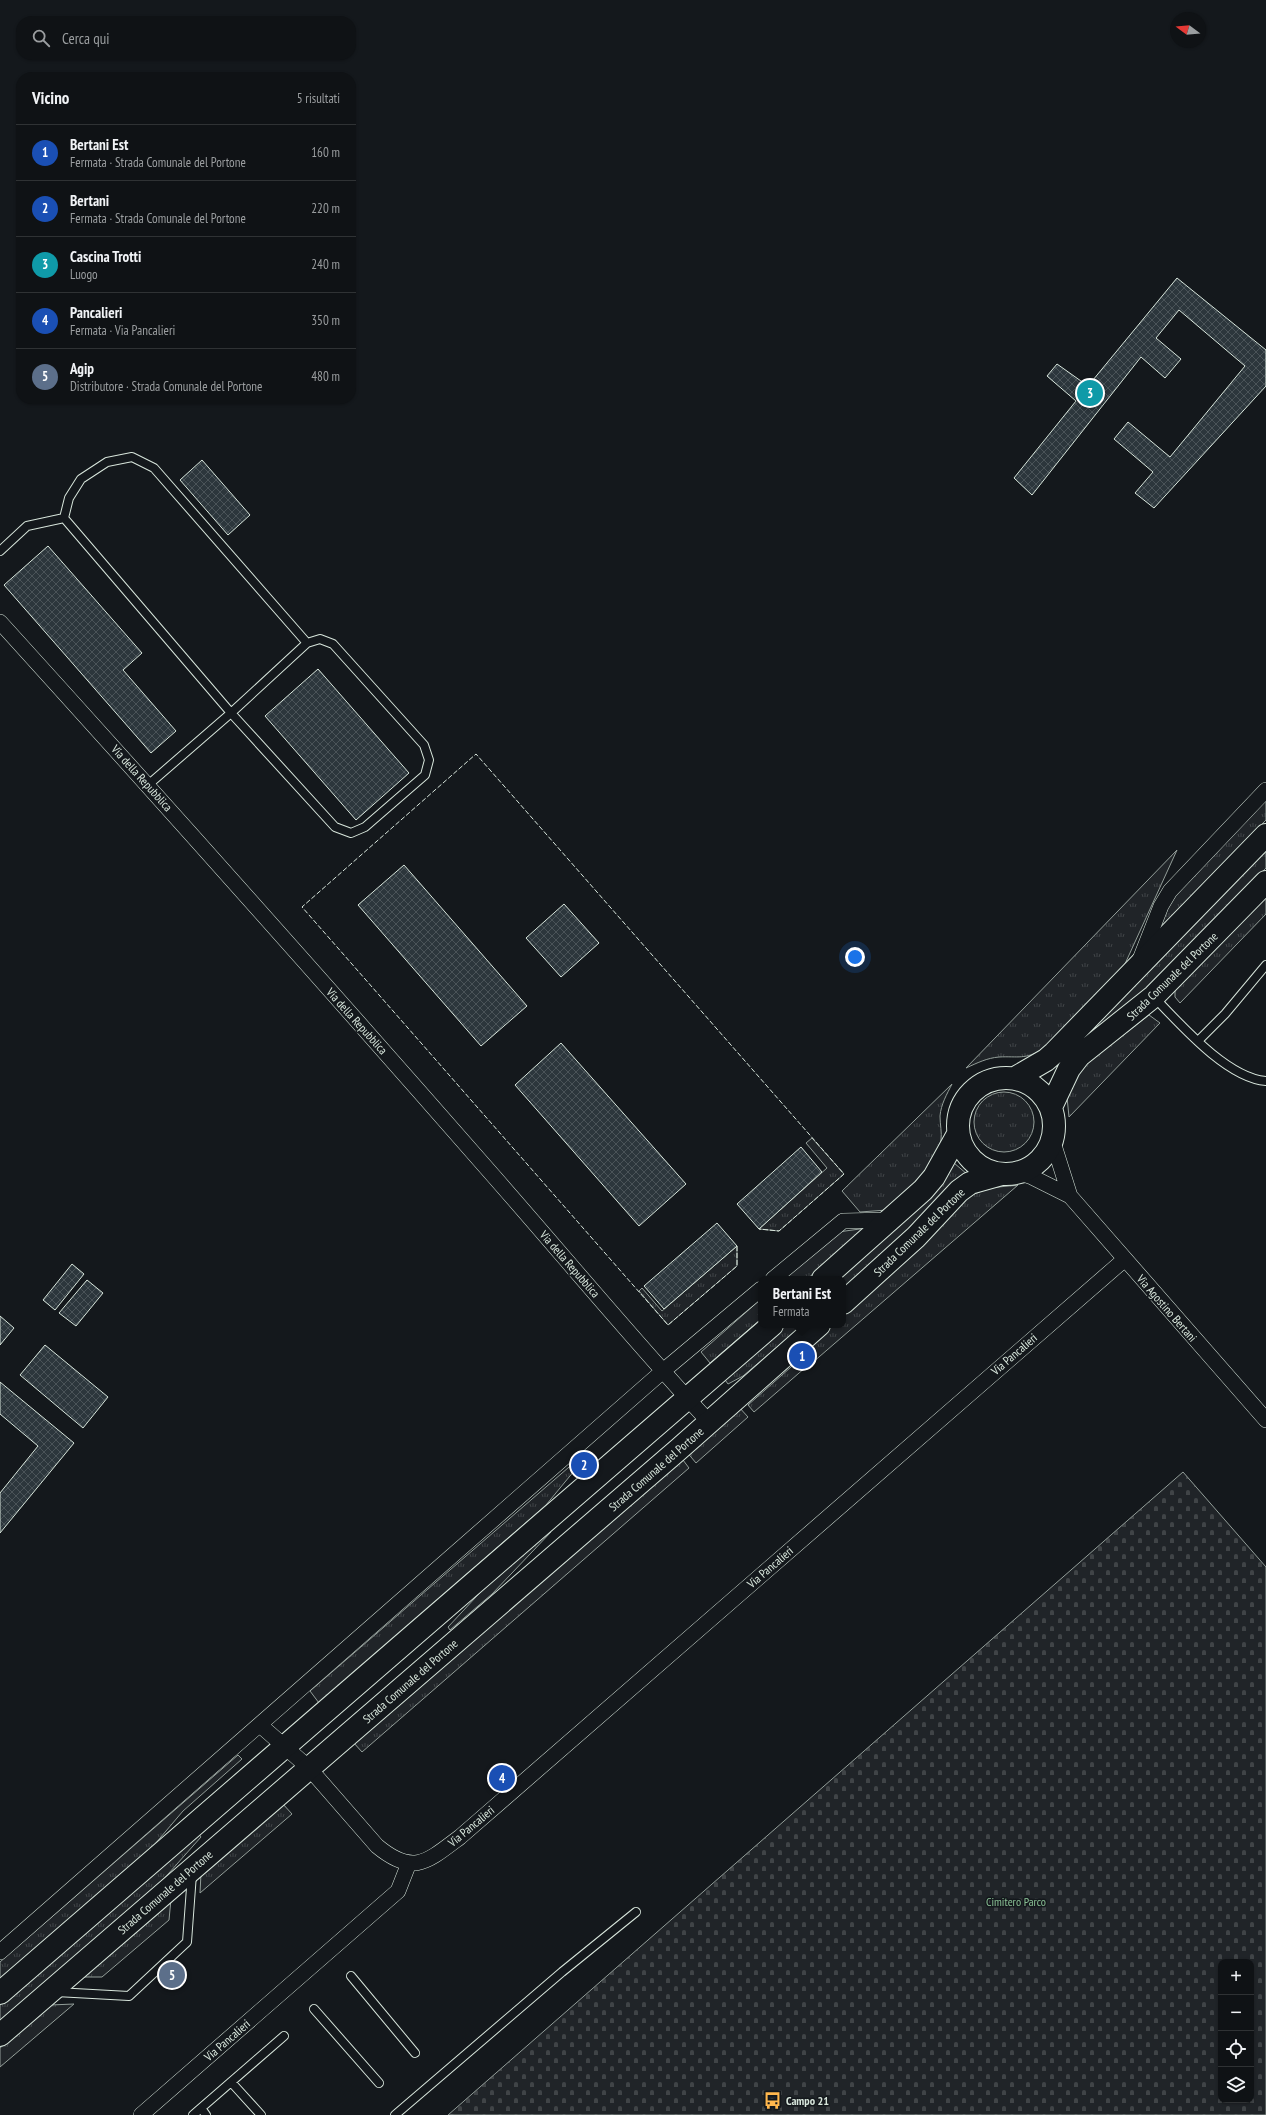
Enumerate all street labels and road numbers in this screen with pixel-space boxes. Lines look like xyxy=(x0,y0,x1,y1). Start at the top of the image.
street label: Via della Repubblica xyxy=(108,741,176,814)
street label: Strada Comunale del Portone xyxy=(1123,929,1221,1023)
street label: Via della Repubblica xyxy=(323,984,391,1057)
street label: Strada Comunale del Portone xyxy=(870,1185,968,1279)
street label: Via della Repubblica xyxy=(536,1227,603,1301)
street label: Via Agostino Bertani xyxy=(1133,1271,1200,1345)
street label: Via Pancalieri xyxy=(987,1330,1040,1379)
street label: Strada Comunale del Portone xyxy=(606,1424,707,1514)
street label: Via Pancalieri xyxy=(743,1543,796,1592)
street label: Strada Comunale del Portone xyxy=(360,1636,461,1726)
street label: Via Pancalieri xyxy=(444,1802,497,1850)
street label: Strada Comunale del Portone xyxy=(115,1847,216,1937)
street label: Via Pancalieri xyxy=(200,2016,253,2065)

